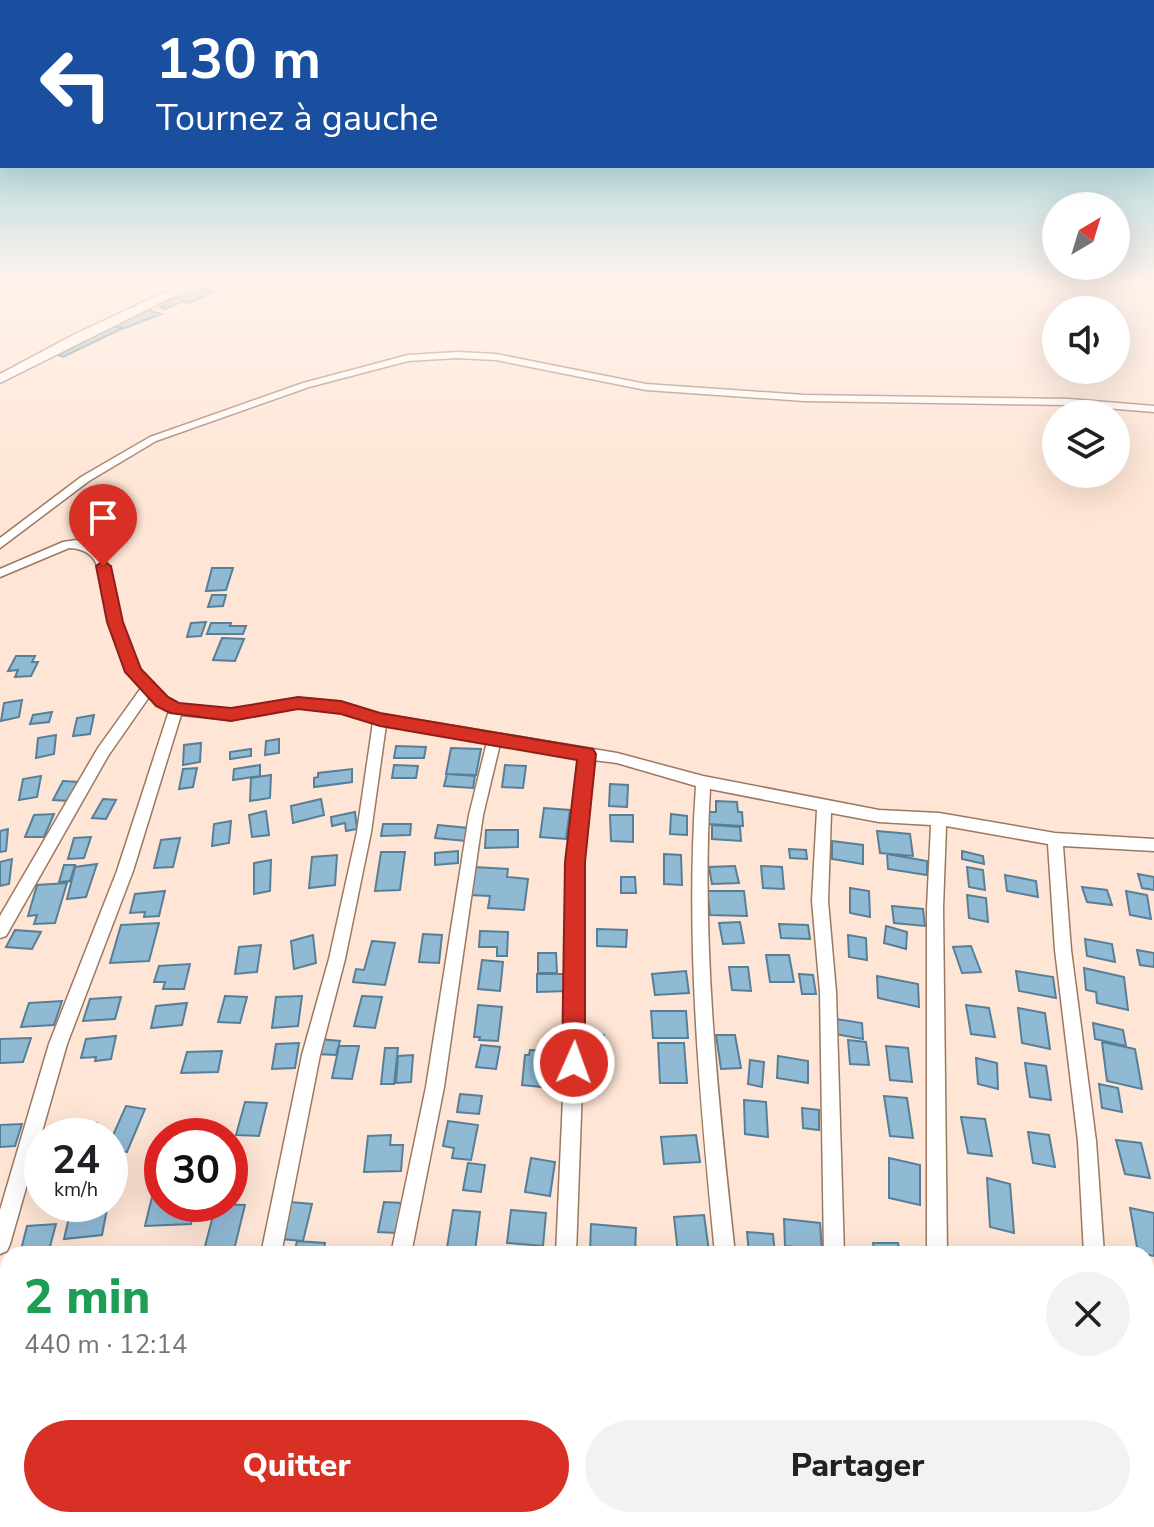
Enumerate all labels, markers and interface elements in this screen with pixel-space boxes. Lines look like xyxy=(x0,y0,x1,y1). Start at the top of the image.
text: 130 m xyxy=(156,21,321,98)
icon: left xyxy=(24,32,128,136)
text: Tournez à gauche xyxy=(156,94,438,143)
north arrow xyxy=(1042,192,1130,280)
map controls xyxy=(1042,192,1130,488)
button: sound xyxy=(1042,296,1130,384)
button: layers xyxy=(1042,400,1130,488)
pin xyxy=(69,484,137,566)
icon: arrive xyxy=(81,496,125,540)
position arrow xyxy=(532,1021,616,1105)
speed limit sign: 30 xyxy=(144,1118,248,1222)
text: 24 xyxy=(52,1133,100,1187)
text: km/h xyxy=(54,1176,98,1203)
text: 2 min xyxy=(24,1264,150,1330)
button: close xyxy=(1046,1272,1130,1356)
text: 440 m · 12:14 xyxy=(24,1327,187,1362)
button: Quitter xyxy=(24,1420,569,1512)
button: Partager xyxy=(585,1420,1130,1512)

